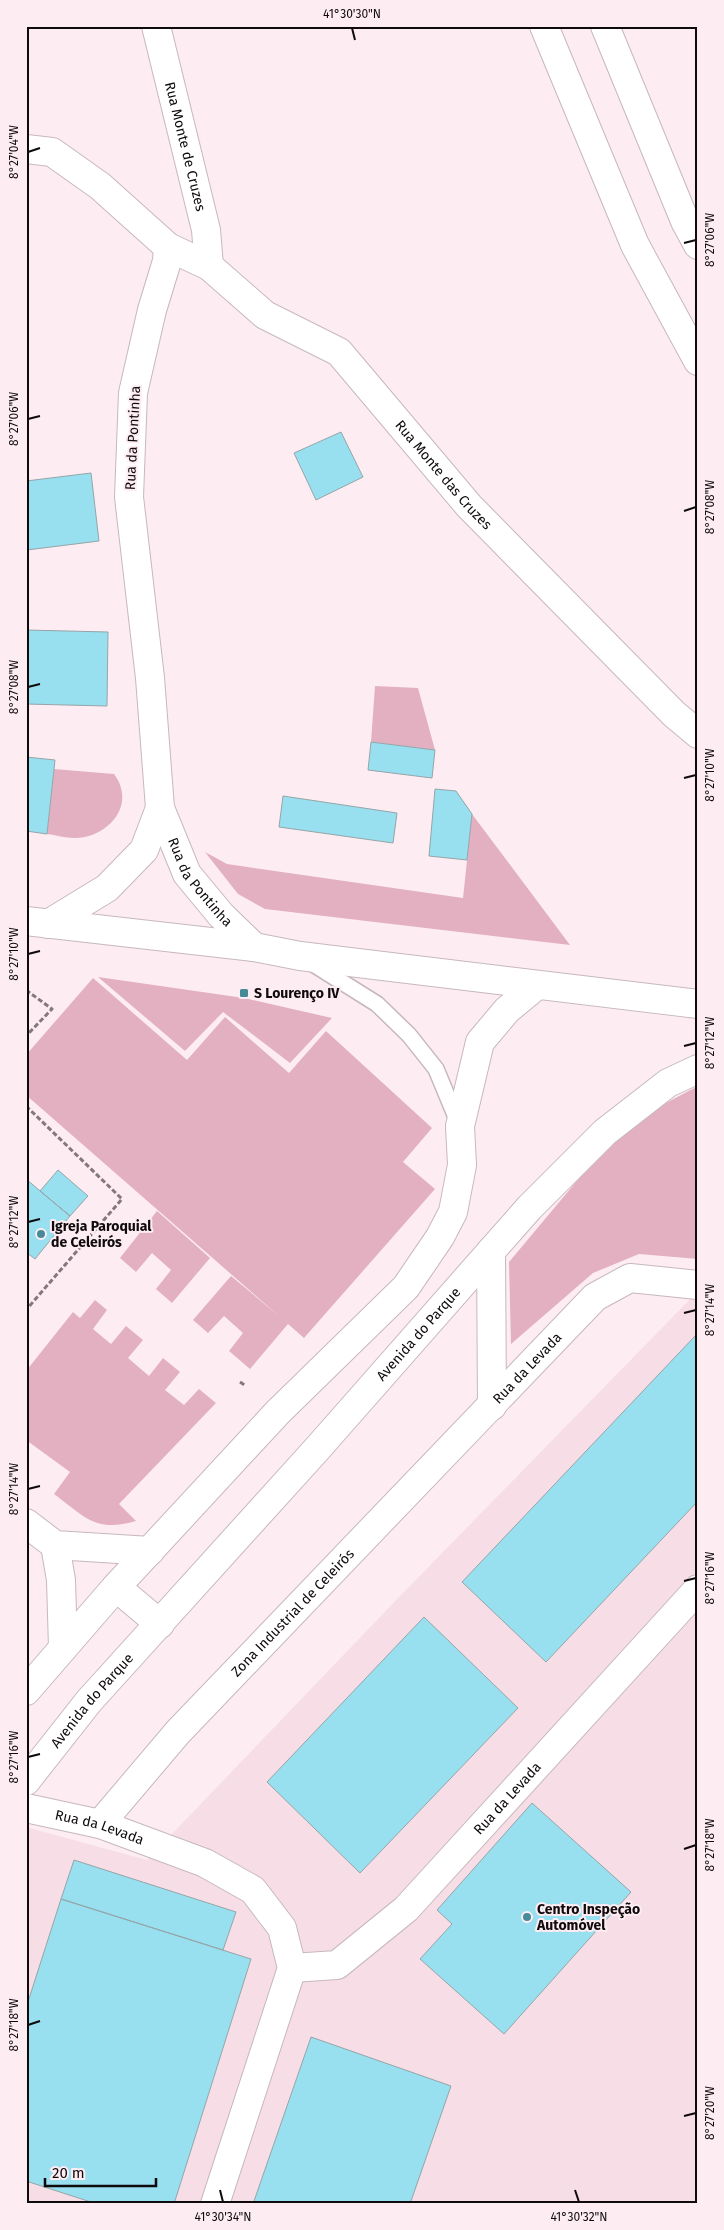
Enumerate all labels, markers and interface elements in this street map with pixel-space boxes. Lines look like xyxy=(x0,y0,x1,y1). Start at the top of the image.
text: 41°30'30"N xyxy=(323,7,381,21)
street label: Rua Monte de Cruzes xyxy=(161,80,210,213)
text: 8°27'04"W xyxy=(7,125,21,179)
text: 8°27'06"W xyxy=(703,213,717,267)
street label: Rua da Pontinha xyxy=(122,385,144,491)
text: 8°27'06"W xyxy=(7,392,21,446)
street label: Rua Monte das Cruzes xyxy=(392,417,496,533)
text: 8°27'08"W xyxy=(703,480,717,534)
text: 8°27'08"W xyxy=(7,660,21,714)
text: 8°27'10"W xyxy=(703,748,717,802)
street label: Rua da Pontinha xyxy=(164,835,236,930)
text: 8°27'10"W xyxy=(7,927,21,981)
place label: S Lourenço IV xyxy=(254,985,340,1003)
marker: S Lourenço IV xyxy=(238,987,250,999)
text: 8°27'12"W xyxy=(703,1017,717,1069)
text: 8°27'12"W xyxy=(7,1196,21,1248)
place label: Igreja Paroquial de Celeirós xyxy=(51,1218,152,1251)
marker: Igreja Paroquial de Celeirós xyxy=(35,1228,47,1240)
street label: Avenida do Parque xyxy=(373,1284,464,1384)
text: 8°27'14"W xyxy=(703,1284,717,1336)
street label: Rua da Levada xyxy=(489,1329,565,1407)
text: 8°27'14"W xyxy=(7,1463,21,1515)
street label: Zona Industrial de Celeirós xyxy=(227,1545,358,1680)
text: 8°27'16"W xyxy=(703,1552,717,1604)
street label: Avenida do Parque xyxy=(47,1650,137,1751)
text: 8°27'16"W xyxy=(7,1731,21,1783)
street label: Rua da Levada xyxy=(470,1758,544,1838)
street label: Rua da Levada xyxy=(53,1806,146,1848)
text: 8°27'18"W xyxy=(703,1818,717,1872)
place label: Centro Inspeção Automóvel xyxy=(536,1901,640,1934)
marker: Centro Inspeção Automóvel xyxy=(521,1911,533,1923)
text: 8°27'18"W xyxy=(7,1998,21,2052)
text: 8°27'20"W xyxy=(703,2086,717,2140)
scale bar xyxy=(45,2155,156,2187)
text: 20 m xyxy=(52,2164,85,2182)
text: 41°30'34"N xyxy=(194,2210,252,2224)
text: 41°30'32"N xyxy=(550,2210,608,2224)

